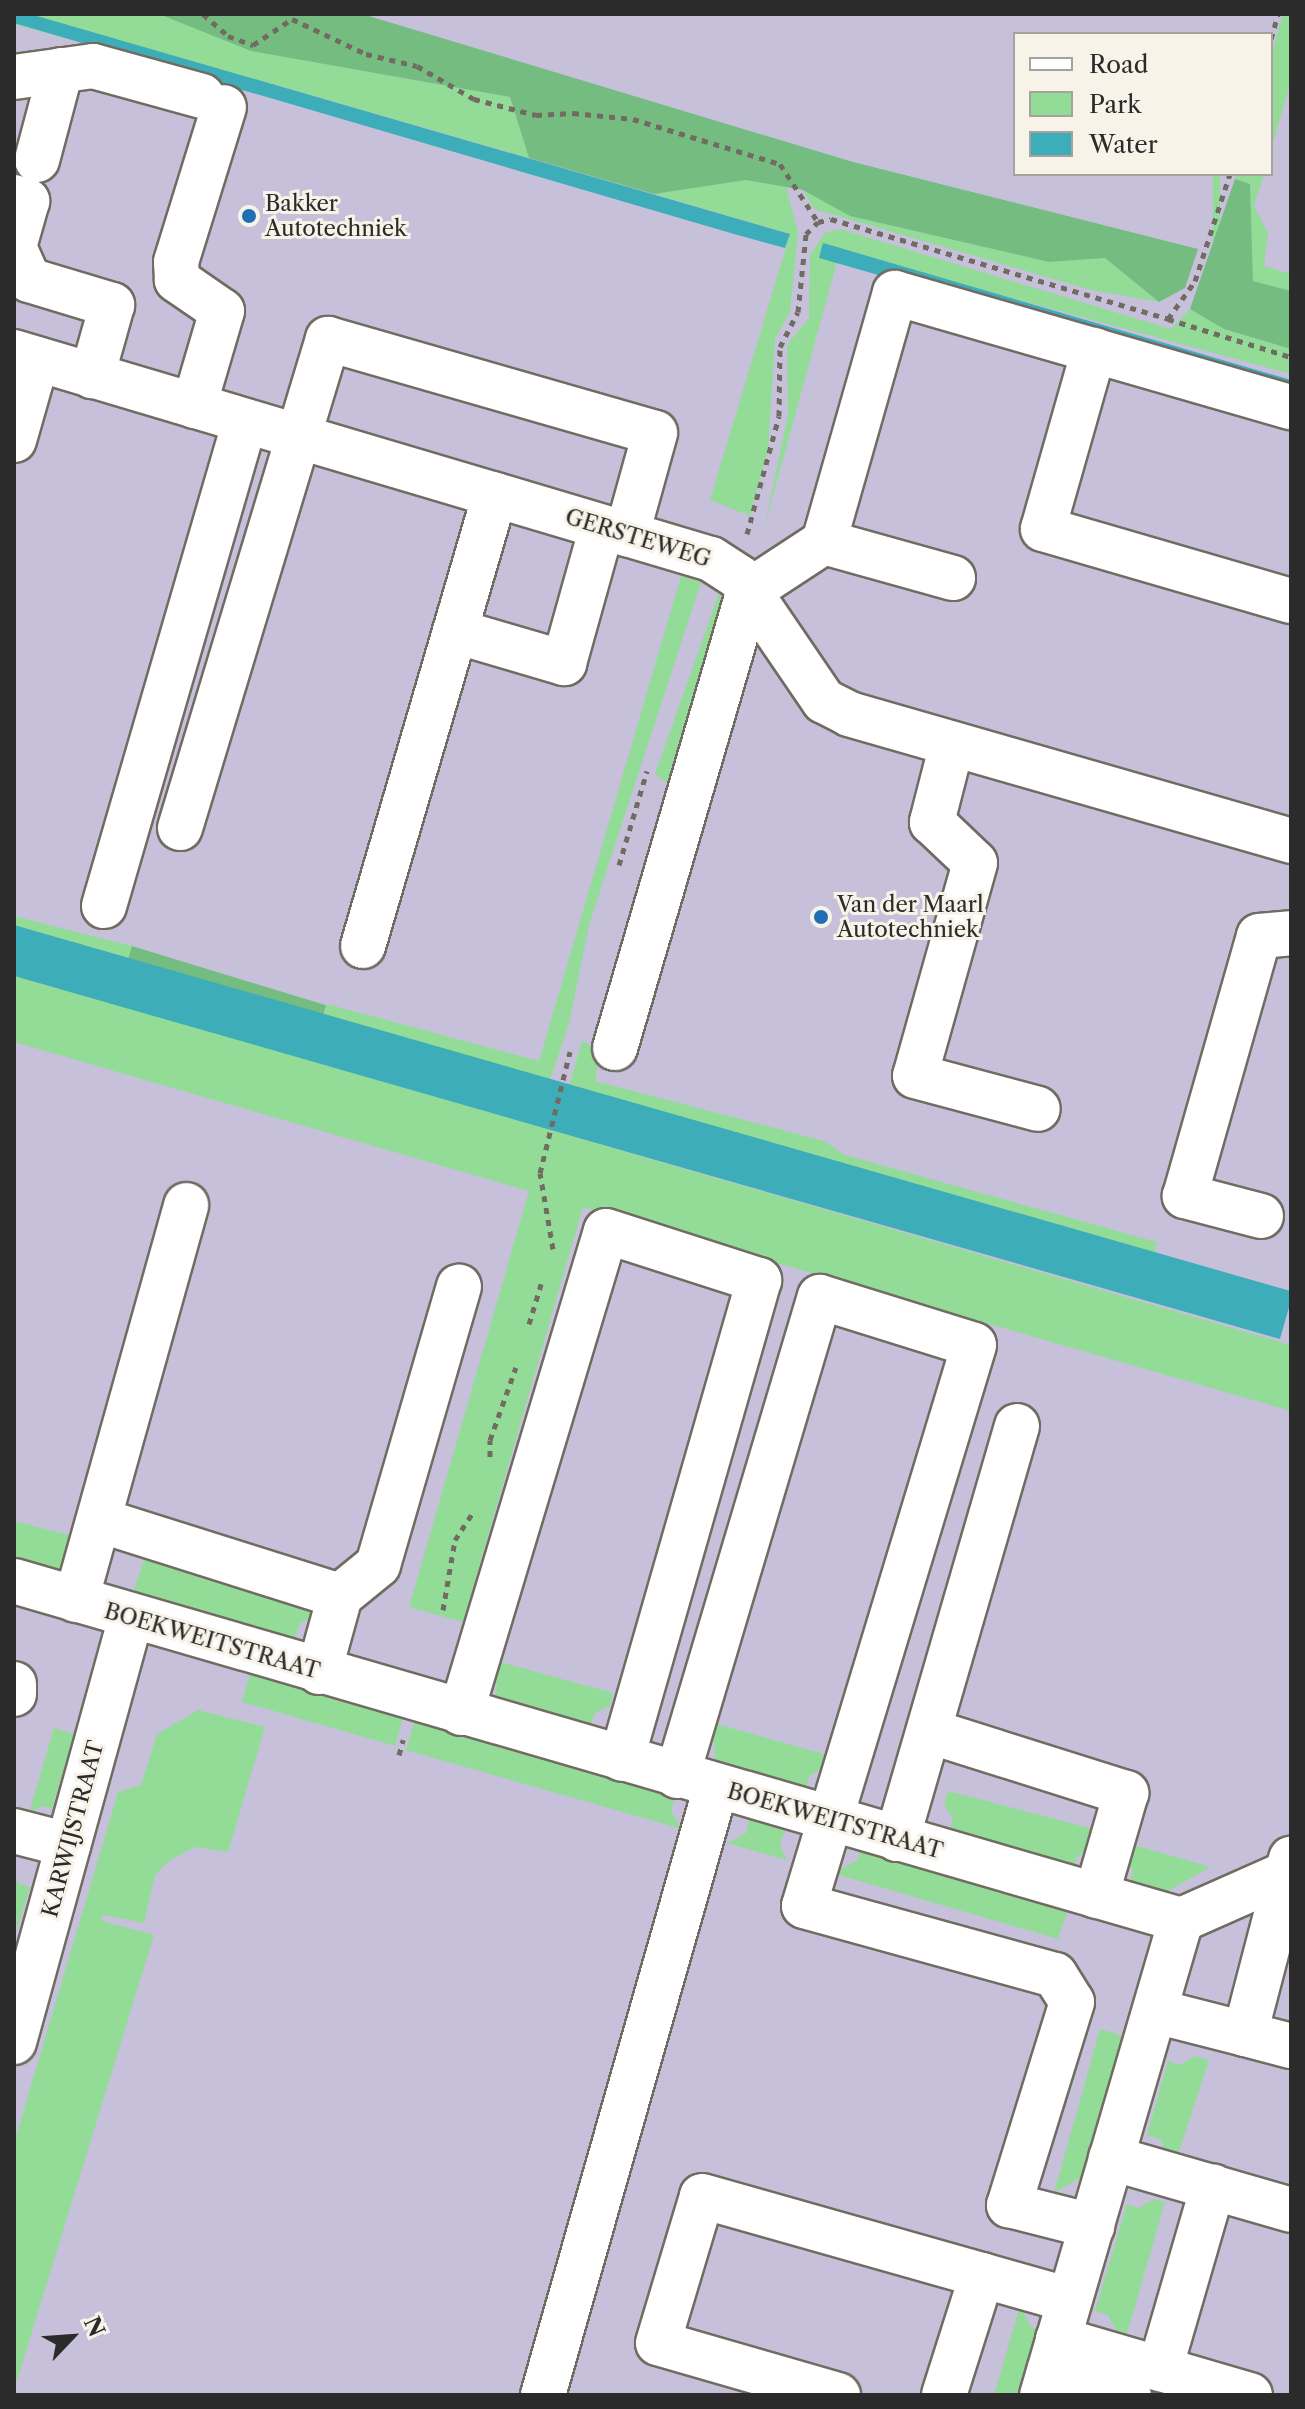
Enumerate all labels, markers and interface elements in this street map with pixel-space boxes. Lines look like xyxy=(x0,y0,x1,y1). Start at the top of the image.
legend xyxy=(1013,32,1273,176)
text: Road xyxy=(1089,50,1148,79)
text: Park xyxy=(1089,90,1141,119)
text: Water xyxy=(1089,130,1158,159)
place label: Bakker Autotechniek xyxy=(265,190,407,242)
marker: Bakker Autotechniek xyxy=(240,207,258,225)
street label: GERSTEWEG xyxy=(562,503,714,573)
place label: Van der Maarl Autotechniek xyxy=(837,891,984,942)
marker: Van der Maarl Autotechniek xyxy=(812,908,830,926)
street label: BOEKWEITSTRAAT xyxy=(101,1598,323,1684)
street label: KARWIJSTRAAT xyxy=(37,1738,109,1920)
street label: BOEKWEITSTRAAT xyxy=(724,1778,946,1864)
north arrow xyxy=(32,2297,112,2377)
text: N xyxy=(78,2312,110,2341)

